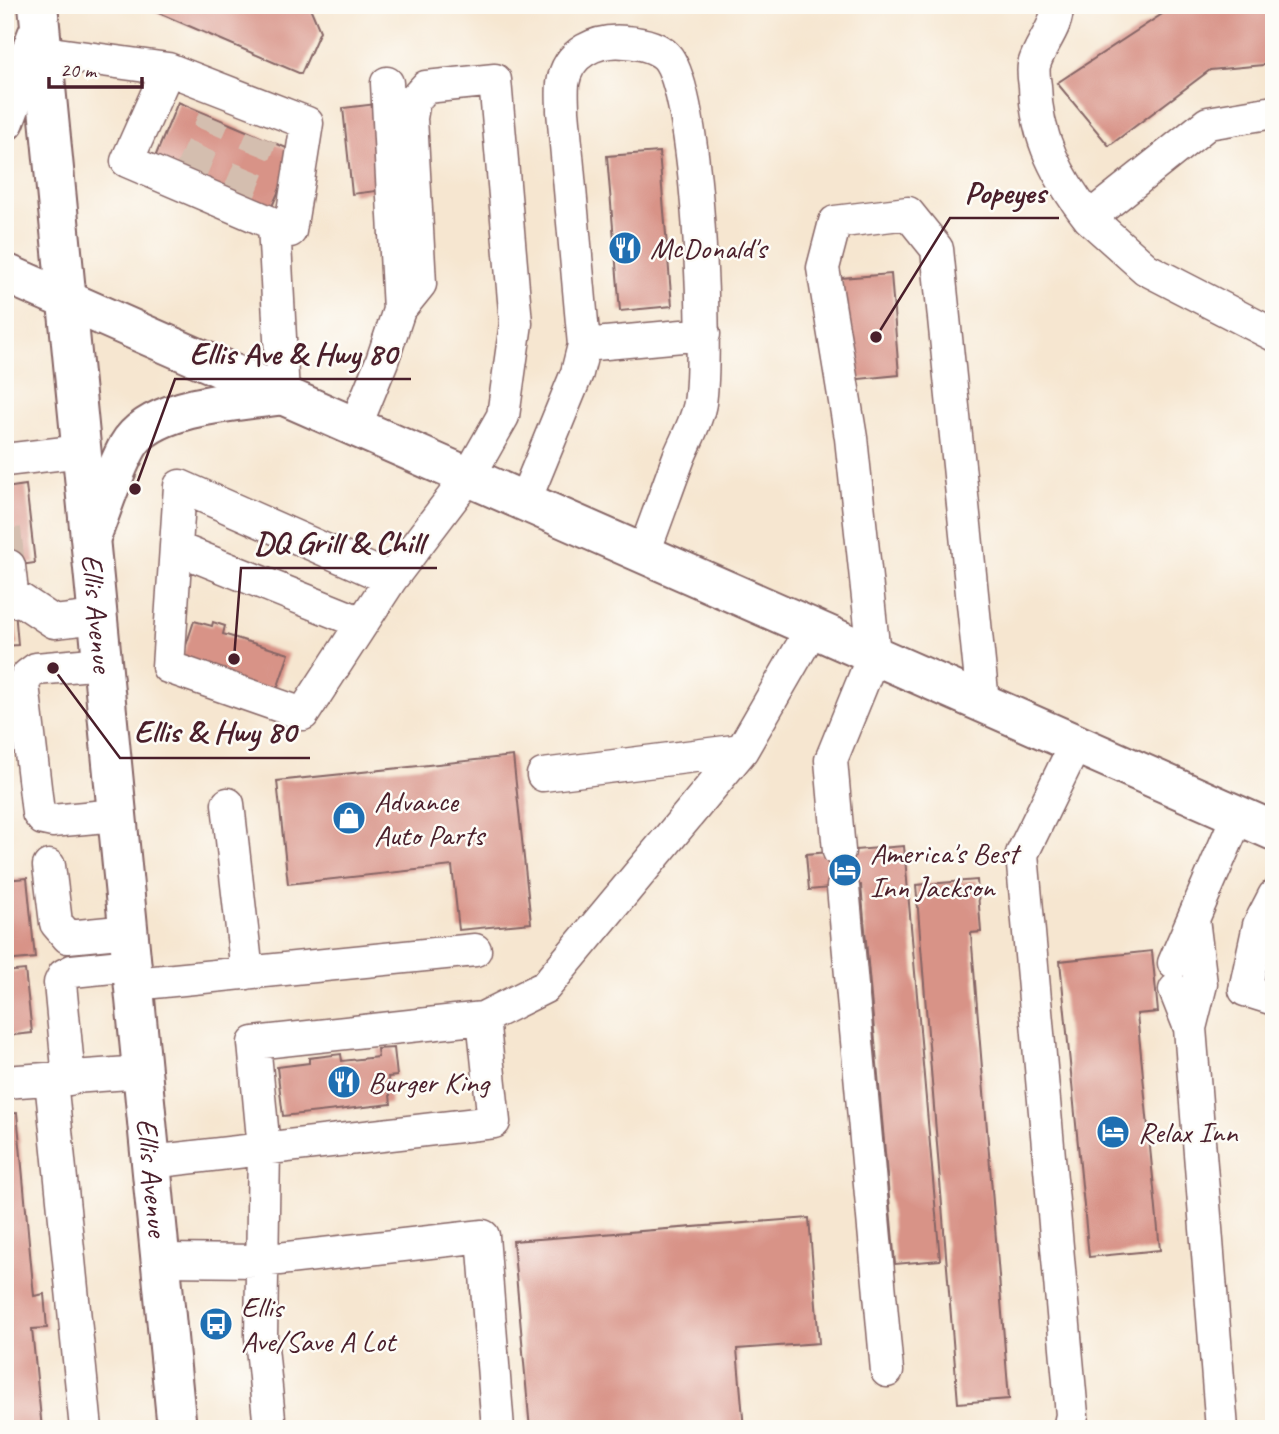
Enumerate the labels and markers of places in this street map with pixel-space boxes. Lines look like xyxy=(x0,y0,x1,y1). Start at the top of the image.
callout: Popeyes xyxy=(950,165,1059,218)
restaurant icon: McDonald's xyxy=(606,229,644,267)
place label: McDonald's xyxy=(650,229,769,267)
callout: Ellis Ave & Hwy 80 xyxy=(175,326,411,379)
callout: DQ Grill & Chill xyxy=(241,515,437,568)
callout: Ellis & Hwy 80 xyxy=(120,705,310,758)
place label: Advance Auto Parts xyxy=(374,782,486,854)
shop icon: Advance Auto Parts xyxy=(330,799,368,837)
place label: America's Best Inn Jackson xyxy=(870,834,1022,906)
hotel icon: America's Best Inn Jackson xyxy=(826,851,864,889)
restaurant icon: Burger King xyxy=(325,1063,363,1101)
place label: Burger King xyxy=(368,1063,491,1101)
hotel icon: Relax Inn xyxy=(1094,1113,1132,1151)
place label: Relax Inn xyxy=(1138,1113,1239,1151)
place label: Ellis Ave/Save A Lot xyxy=(241,1288,398,1360)
bus stop icon: Ellis Ave/Save A Lot xyxy=(197,1305,235,1343)

